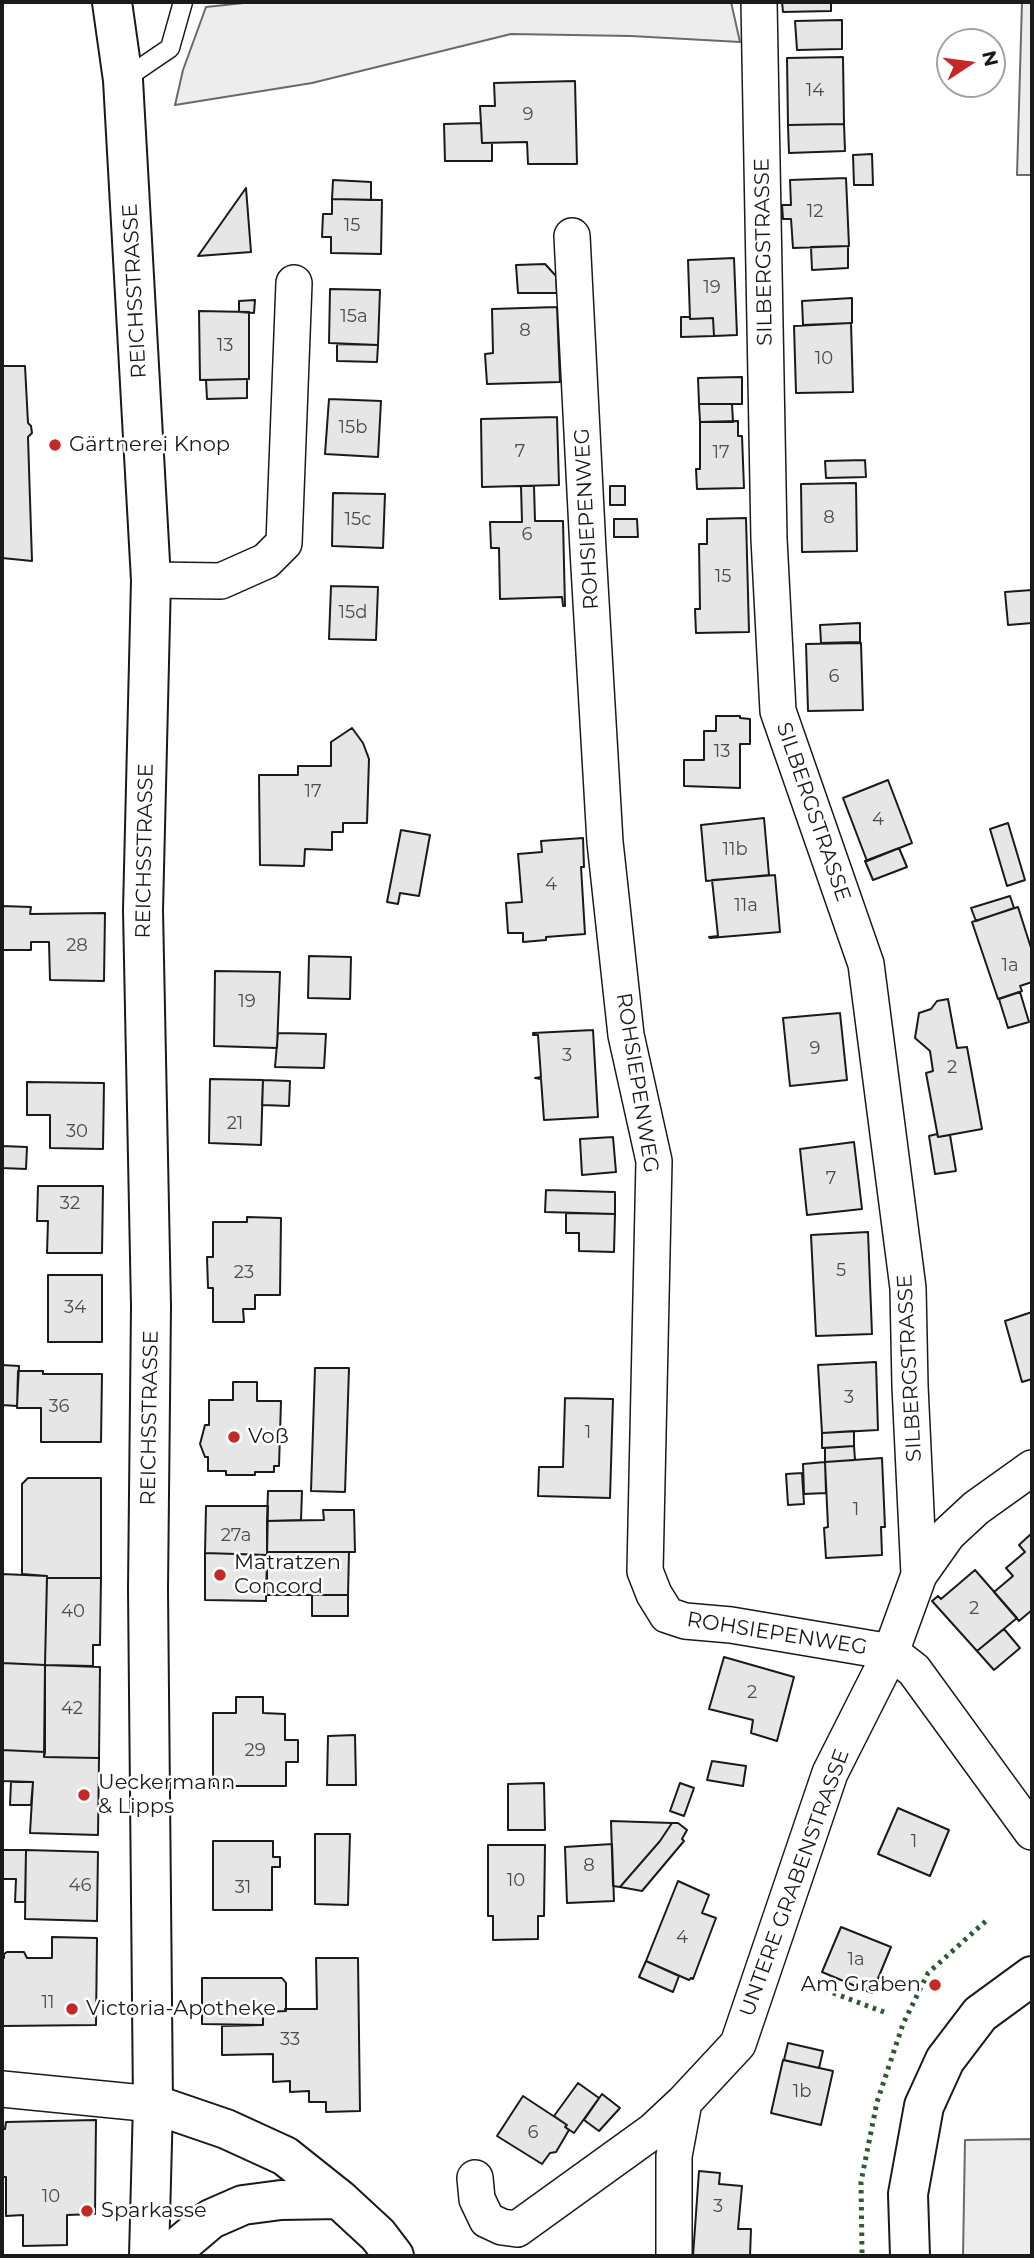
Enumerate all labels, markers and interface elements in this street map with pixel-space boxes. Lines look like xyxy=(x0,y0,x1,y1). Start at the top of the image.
north arrow xyxy=(936,28,1006,98)
text: N xyxy=(977,49,1003,69)
house number: 14 xyxy=(806,80,824,102)
house number: 9 xyxy=(523,104,533,126)
street label: SILBERGSTRASSE xyxy=(750,158,778,346)
house number: 12 xyxy=(807,201,823,223)
street label: REICHSSTRASSE xyxy=(118,203,152,379)
house number: 15 xyxy=(344,215,360,237)
house number: 19 xyxy=(703,277,721,299)
house number: 15a xyxy=(340,306,368,328)
house number: 8 xyxy=(519,320,531,342)
house number: 13 xyxy=(217,335,233,357)
house number: 10 xyxy=(815,348,833,370)
house number: 15b xyxy=(339,417,367,439)
street label: ROHSIEPENWEG xyxy=(570,427,604,611)
place label: Gärtnerei Knop xyxy=(69,432,230,458)
marker: Gärtnerei Knop xyxy=(47,437,63,453)
house number: 7 xyxy=(515,441,525,463)
house number: 17 xyxy=(712,442,730,464)
house number: 8 xyxy=(823,507,835,529)
house number: 15c xyxy=(345,509,371,531)
house number: 6 xyxy=(522,524,532,546)
house number: 15 xyxy=(715,566,731,588)
house number: 15d xyxy=(339,602,367,624)
house number: 6 xyxy=(829,666,839,688)
street label: SILBERGSTRASSE xyxy=(771,719,855,905)
house number: 13 xyxy=(714,741,730,763)
street label: REICHSSTRASSE xyxy=(131,763,159,939)
house number: 17 xyxy=(304,781,322,803)
house number: 4 xyxy=(872,809,884,831)
house number: 11b xyxy=(722,839,748,861)
house number: 4 xyxy=(545,874,557,896)
house number: 11a xyxy=(734,895,758,917)
house number: 28 xyxy=(66,935,88,957)
house number: 1a xyxy=(1001,955,1019,977)
house number: 19 xyxy=(238,991,256,1013)
street label: ROHSIEPENWEG xyxy=(610,991,664,1175)
house number: 9 xyxy=(810,1038,820,1060)
house number: 3 xyxy=(562,1045,572,1067)
house number: 2 xyxy=(947,1057,957,1079)
house number: 21 xyxy=(227,1113,243,1135)
house number: 30 xyxy=(66,1121,88,1143)
house number: 7 xyxy=(826,1168,836,1190)
house number: 32 xyxy=(60,1193,80,1215)
house number: 5 xyxy=(836,1260,846,1282)
house number: 23 xyxy=(234,1262,254,1284)
street label: SILBERGSTRASSE xyxy=(893,1274,927,1462)
house number: 34 xyxy=(64,1297,86,1319)
street label: REICHSSTRASSE xyxy=(136,1330,164,1506)
house number: 3 xyxy=(844,1387,854,1409)
house number: 36 xyxy=(48,1396,70,1418)
house number: 1 xyxy=(585,1422,591,1444)
place label: Voß xyxy=(248,1424,289,1450)
marker: Voß xyxy=(226,1429,242,1445)
house number: 1 xyxy=(853,1499,859,1521)
house number: 27a xyxy=(221,1525,251,1547)
place label: Matratzen Concord xyxy=(234,1550,341,1600)
marker: Matratzen Concord xyxy=(212,1567,228,1583)
house number: 2 xyxy=(969,1598,979,1620)
house number: 40 xyxy=(61,1601,85,1623)
street label: ROHSIEPENWEG xyxy=(685,1607,869,1661)
house number: 2 xyxy=(747,1682,757,1704)
house number: 42 xyxy=(61,1698,83,1720)
house number: 29 xyxy=(244,1740,266,1762)
street label: UNTERE GRABENSTRASSE xyxy=(735,1746,855,2020)
place label: Ueckermann & Lipps xyxy=(98,1770,235,1820)
marker: Ueckermann & Lipps xyxy=(76,1787,92,1803)
house number: 1 xyxy=(911,1831,917,1853)
house number: 8 xyxy=(583,1855,595,1877)
house number: 10 xyxy=(507,1870,525,1892)
house number: 46 xyxy=(69,1875,91,1897)
house number: 31 xyxy=(235,1877,251,1899)
house number: 4 xyxy=(676,1927,688,1949)
house number: 1a xyxy=(847,1949,865,1971)
place label: Am Graben xyxy=(801,1972,921,1998)
marker: Am Graben xyxy=(927,1977,943,1993)
house number: 11 xyxy=(42,1992,54,2014)
place label: Victoria-Apotheke xyxy=(86,1996,276,2022)
marker: Victoria-Apotheke xyxy=(64,2001,80,2017)
house number: 33 xyxy=(280,2029,300,2051)
house number: 1b xyxy=(793,2081,811,2103)
house number: 6 xyxy=(528,2122,538,2144)
house number: 10 xyxy=(42,2186,60,2208)
house number: 3 xyxy=(713,2196,723,2218)
place label: Sparkasse xyxy=(101,2198,207,2224)
marker: Sparkasse xyxy=(79,2203,95,2219)

